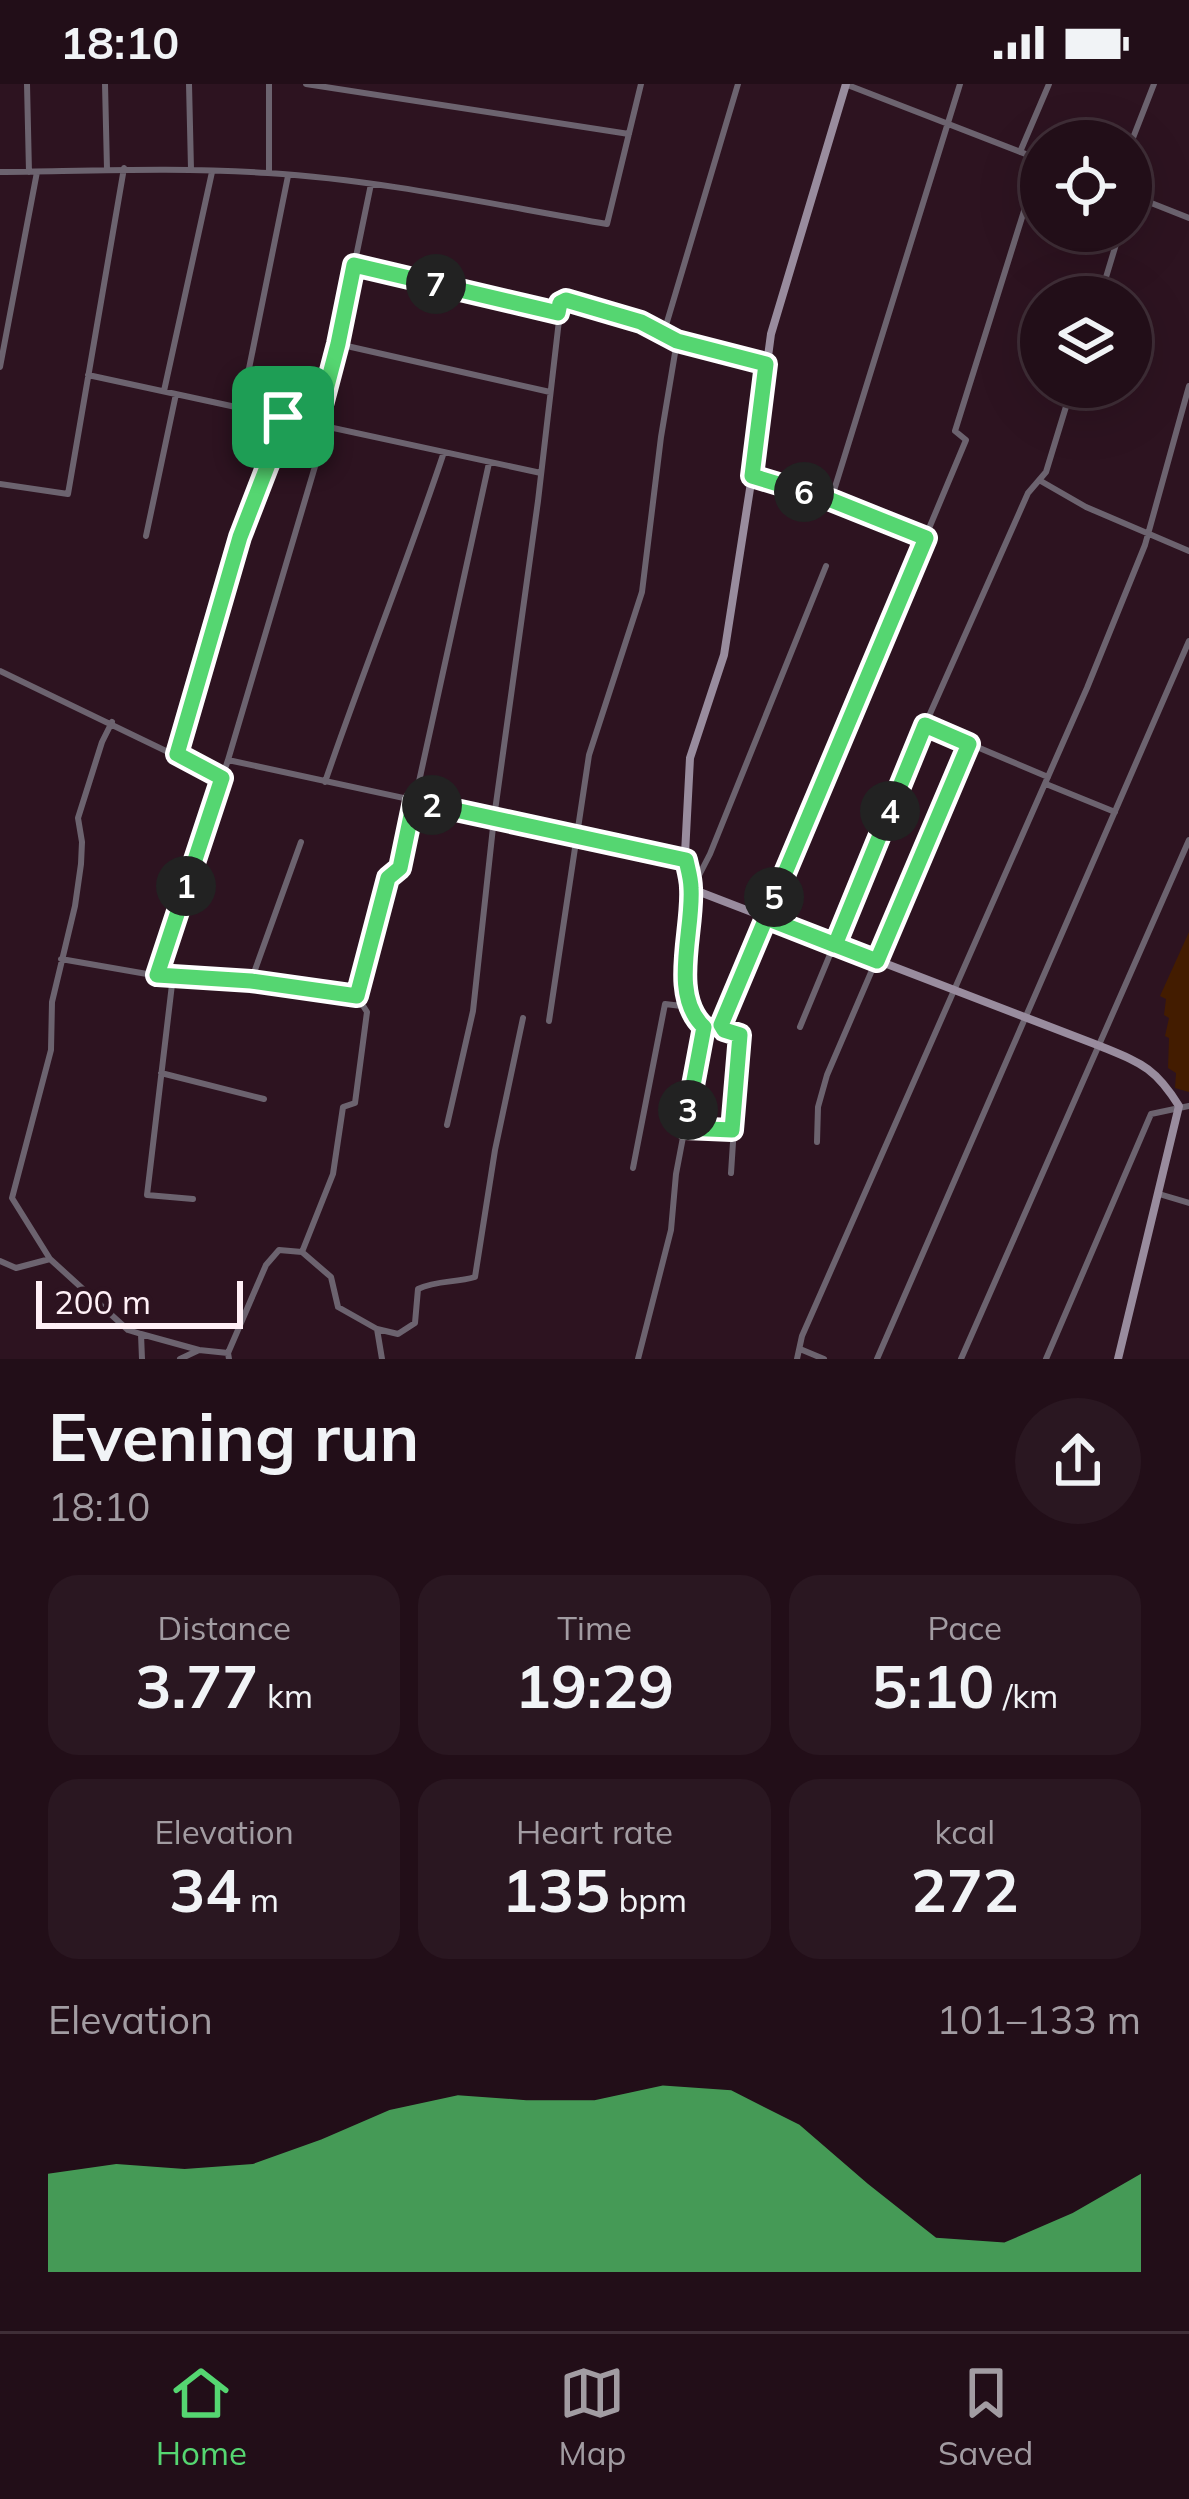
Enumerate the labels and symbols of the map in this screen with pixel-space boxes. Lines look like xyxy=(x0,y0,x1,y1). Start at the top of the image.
pin: 7 xyxy=(406,254,466,314)
pin xyxy=(232,366,334,468)
pin: 6 xyxy=(774,462,834,522)
pin: 2 xyxy=(402,775,462,835)
pin: 4 xyxy=(860,781,920,841)
pin: 1 xyxy=(156,856,216,916)
pin: 5 xyxy=(744,867,804,927)
pin: 3 xyxy=(658,1080,718,1140)
scale bar xyxy=(36,1275,243,1328)

